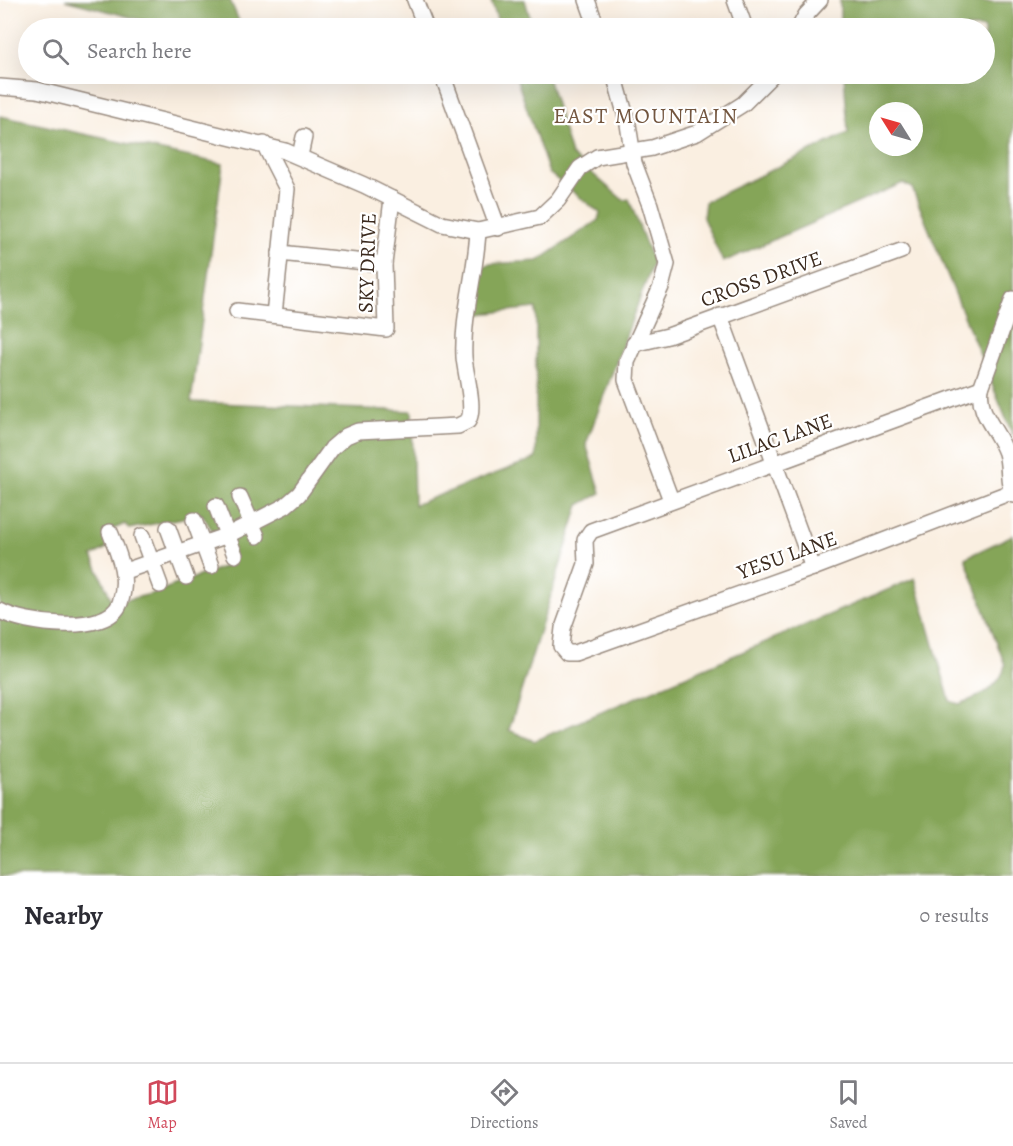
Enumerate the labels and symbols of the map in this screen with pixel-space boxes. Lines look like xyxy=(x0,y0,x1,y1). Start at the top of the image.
district label: EAST MOUNTAIN xyxy=(553,101,739,131)
north arrow xyxy=(869,102,923,156)
street label: SKY DRIVE xyxy=(351,212,383,314)
street label: CROSS DRIVE xyxy=(696,244,826,314)
street label: LILAC LANE xyxy=(724,406,836,470)
street label: YESU LANE xyxy=(732,524,841,586)

